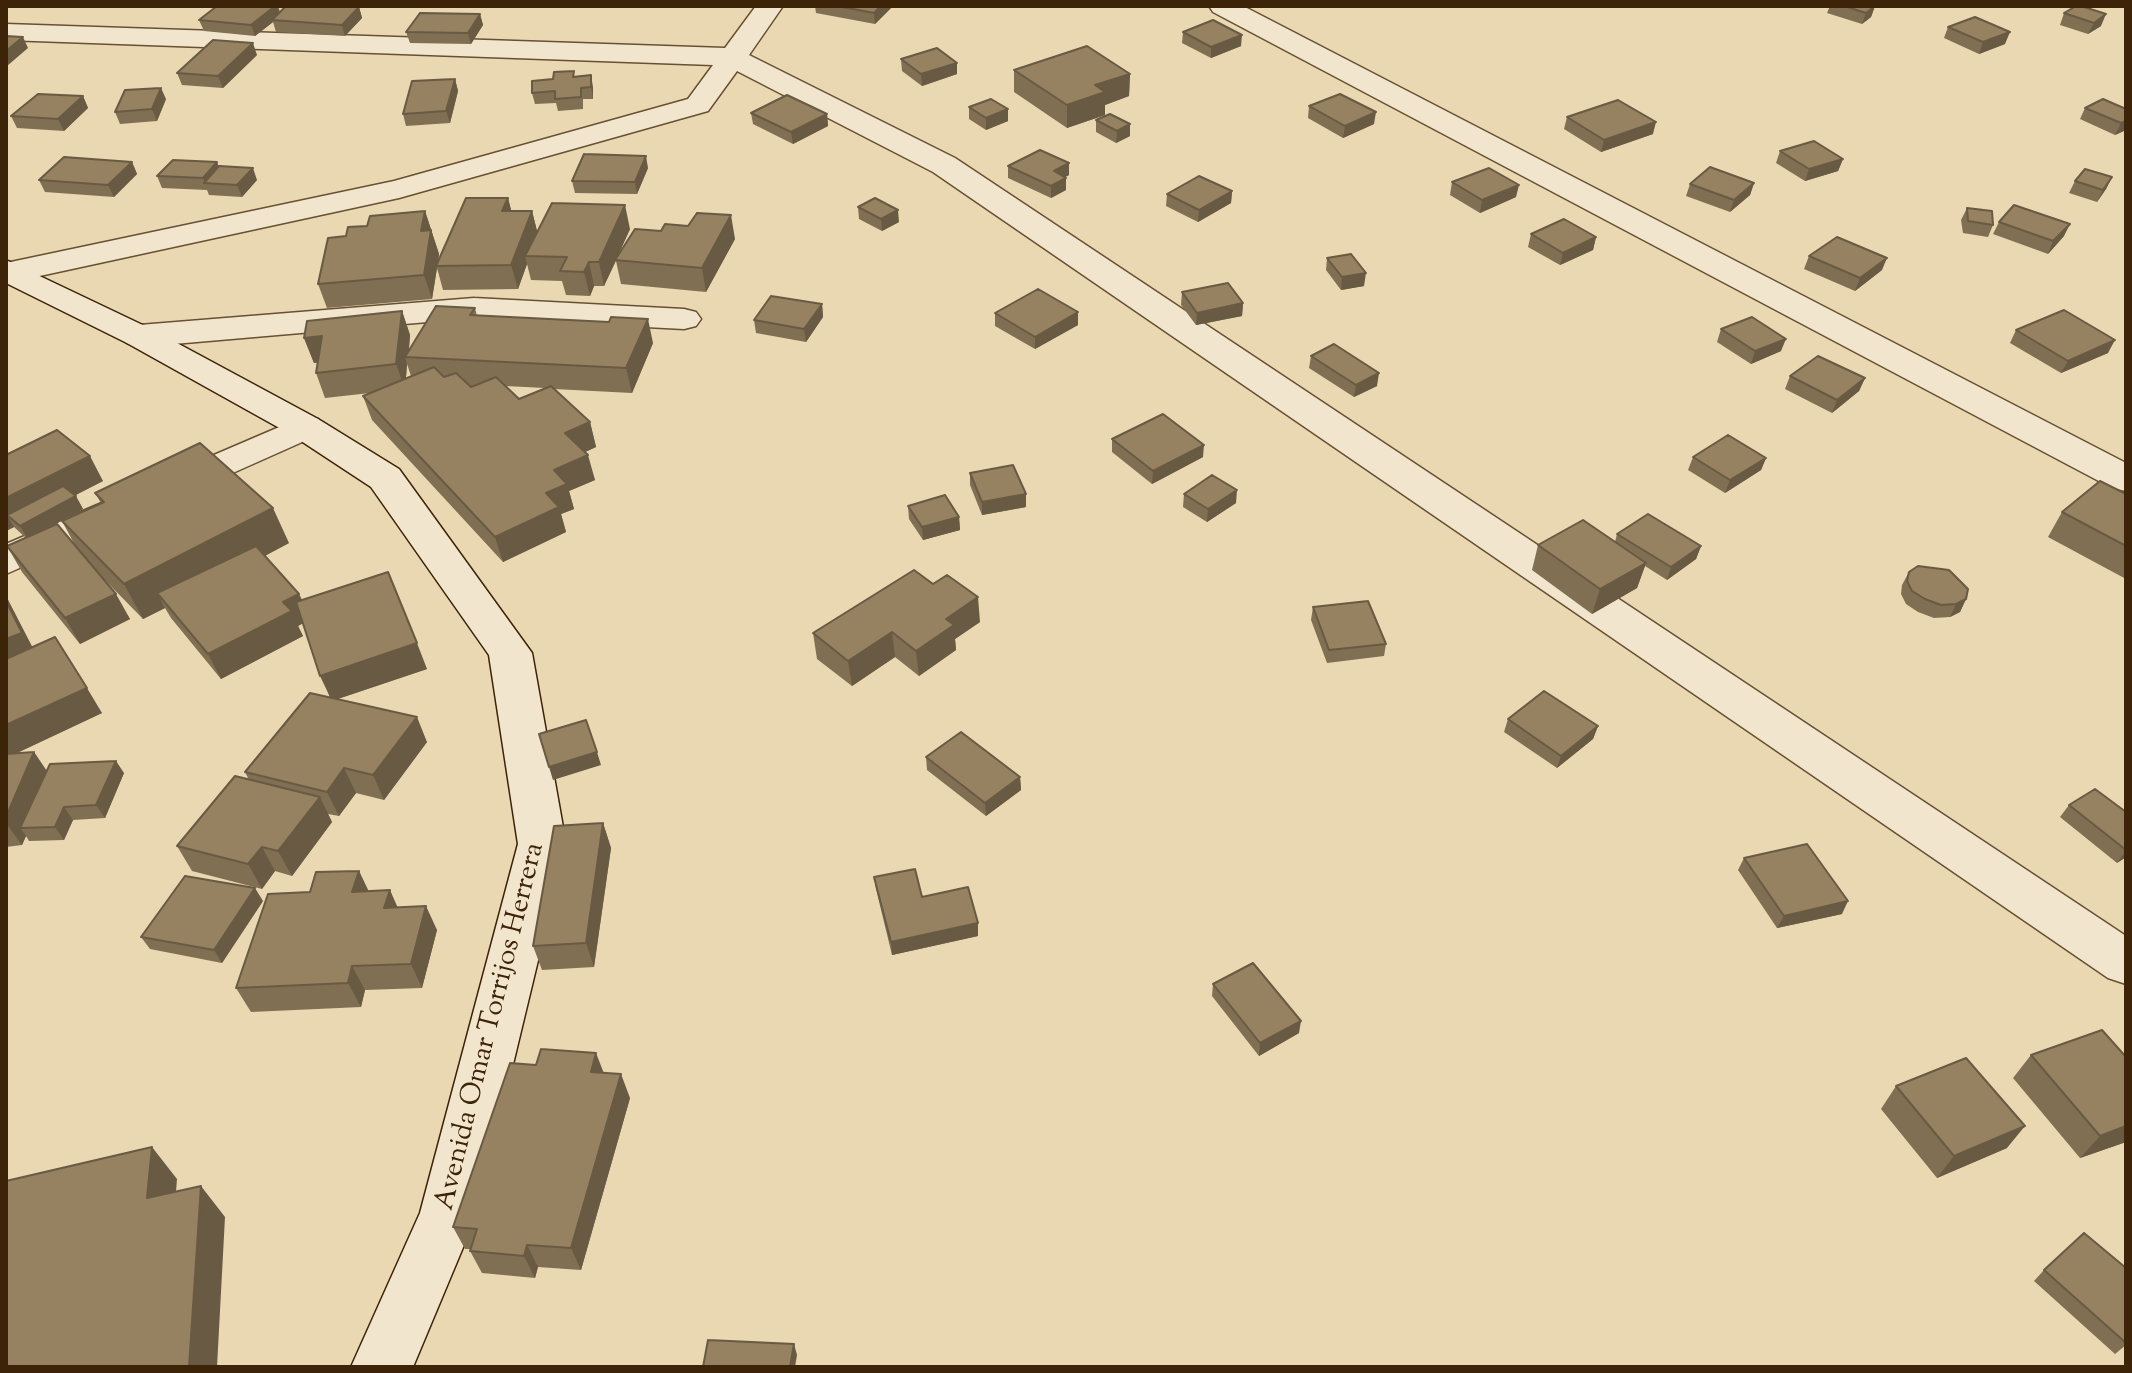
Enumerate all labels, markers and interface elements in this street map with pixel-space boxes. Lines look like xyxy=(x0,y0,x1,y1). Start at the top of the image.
street label: Avenida Omar Torrijos Herrera xyxy=(430,840,554,1214)

